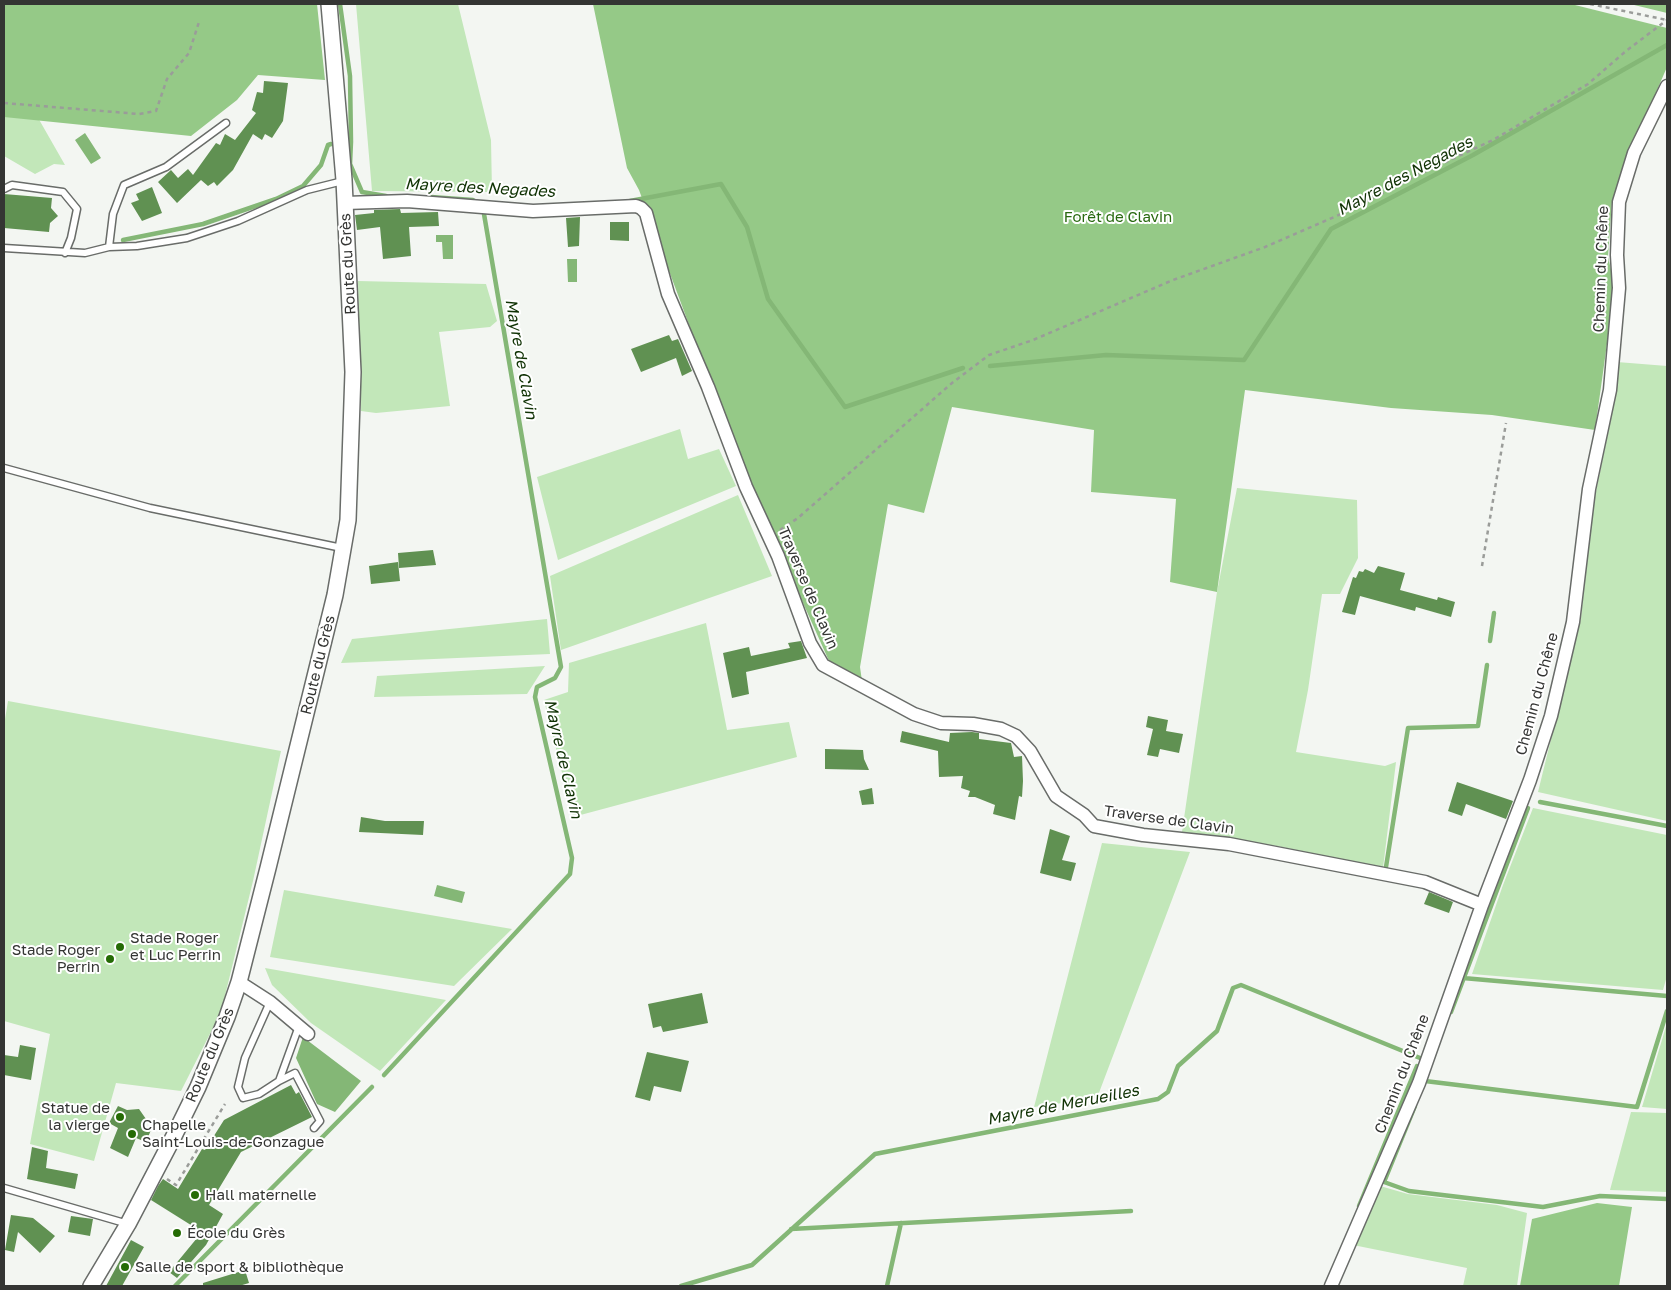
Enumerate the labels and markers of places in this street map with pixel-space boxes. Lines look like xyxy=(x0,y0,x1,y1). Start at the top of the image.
place label: Stade Roger et Luc Perrin xyxy=(130,929,221,964)
place label: Stade Roger Perrin xyxy=(12,941,100,976)
marker: Stade Roger et Luc Perrin xyxy=(114,941,126,953)
marker: Stade Roger Perrin xyxy=(104,953,116,965)
place label: Statue de la vierge xyxy=(41,1099,110,1134)
marker: Statue de la vierge xyxy=(114,1111,126,1123)
place label: Chapelle Saint-Louis-de-Gonzague xyxy=(142,1116,324,1151)
marker: Chapelle Saint-Louis-de-Gonzague xyxy=(126,1128,138,1140)
place label: Hall maternelle xyxy=(205,1186,316,1204)
marker: Hall maternelle xyxy=(189,1189,201,1201)
place label: École du Grès xyxy=(187,1224,285,1242)
marker: École du Grès xyxy=(171,1227,183,1239)
place label: Salle de sport & bibliothèque xyxy=(135,1258,344,1276)
marker: Salle de sport & bibliothèque xyxy=(119,1261,131,1273)

